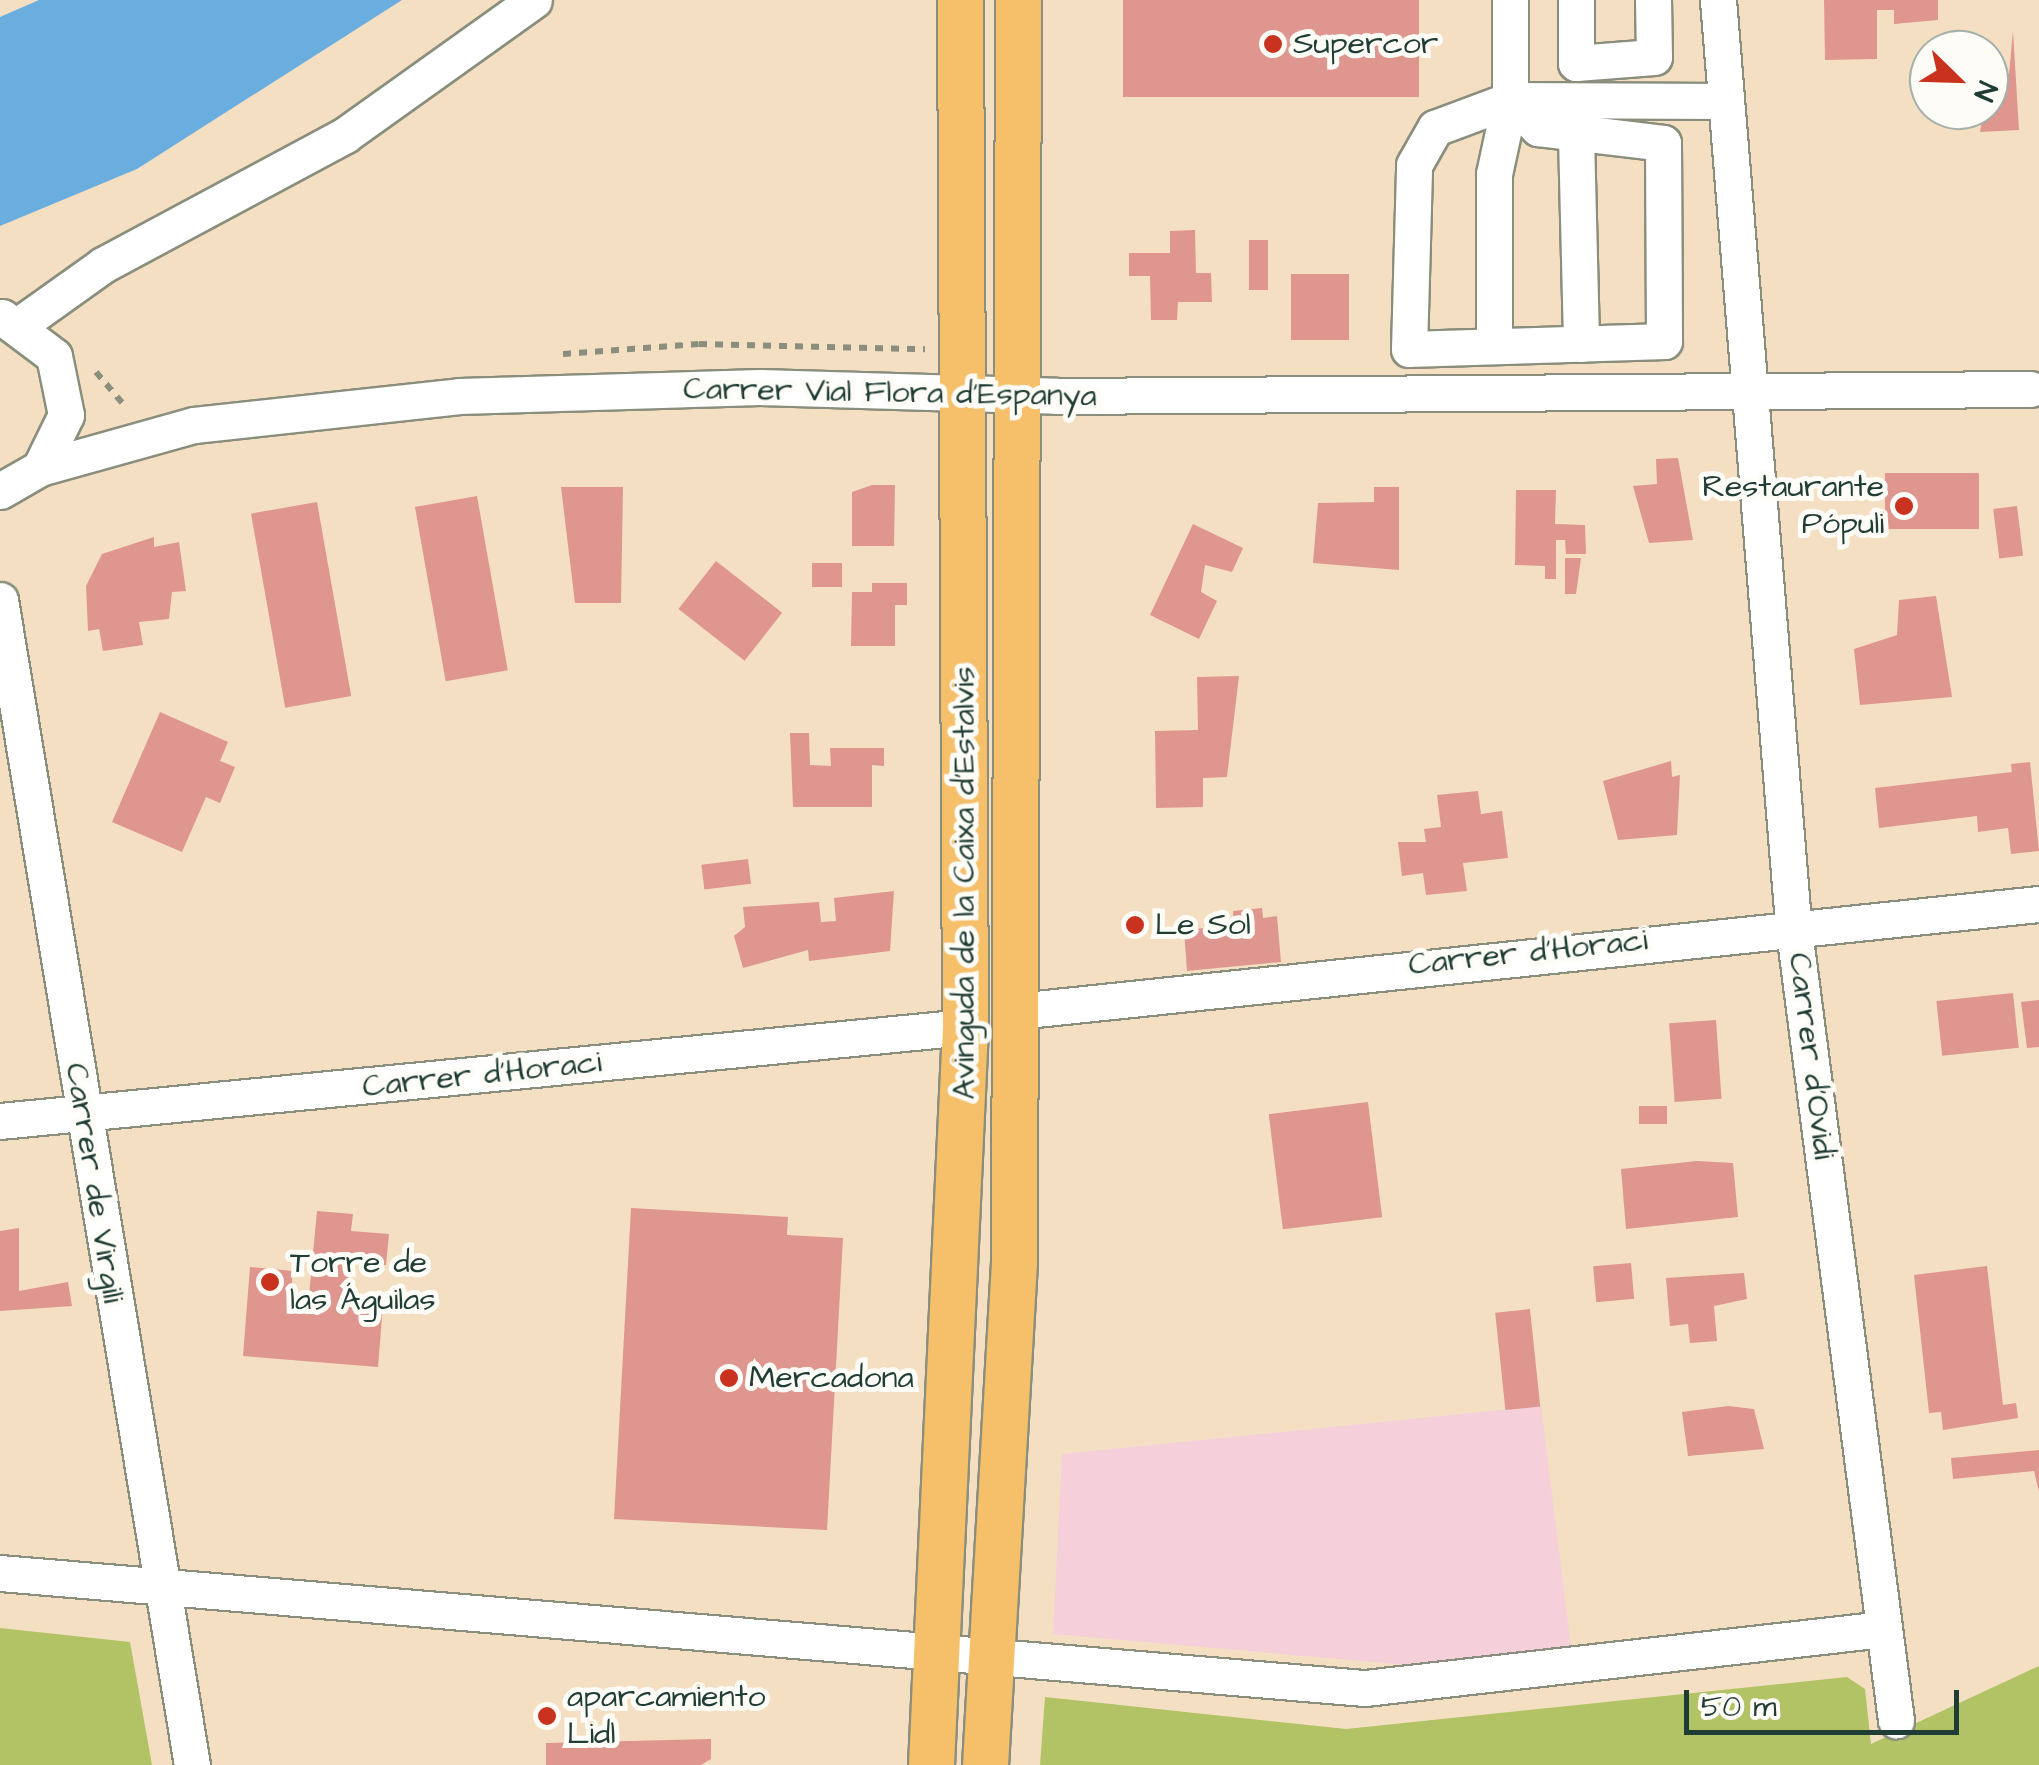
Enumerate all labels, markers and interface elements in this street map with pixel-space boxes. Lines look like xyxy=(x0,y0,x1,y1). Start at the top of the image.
place label: Supercor xyxy=(1293,25,1439,63)
north arrow xyxy=(1909,30,2009,130)
marker: Supercor xyxy=(1262,33,1284,55)
text: N xyxy=(1964,75,2007,107)
street label: Carrer Vial Flora d'Espanya xyxy=(683,370,1097,416)
place label: Restaurante Pópuli xyxy=(1702,469,1884,544)
marker: Restaurante Pópuli xyxy=(1893,495,1915,517)
street label: Avinguda de la Caixa d'Estalvis xyxy=(946,666,984,1100)
place label: Le Sol xyxy=(1155,906,1251,944)
marker: Le Sol xyxy=(1124,914,1146,936)
street label: Carrer d'Horaci xyxy=(1407,921,1649,985)
street label: Carrer d'Ovidi xyxy=(1779,951,1843,1161)
street label: Carrer d'Horaci xyxy=(361,1043,603,1107)
street label: Carrer de Virgili xyxy=(56,1060,132,1306)
place label: Torre de las Águilas xyxy=(290,1245,436,1320)
marker: Torre de las Águilas xyxy=(259,1271,281,1293)
place label: Mercadona xyxy=(749,1359,914,1397)
marker: Mercadona xyxy=(718,1367,740,1389)
scale bar xyxy=(1689,1670,1964,1732)
place label: aparcamiento Lidl xyxy=(567,1679,766,1754)
text: 50 m xyxy=(1701,1686,1777,1728)
marker: aparcamiento Lidl xyxy=(536,1705,558,1727)

